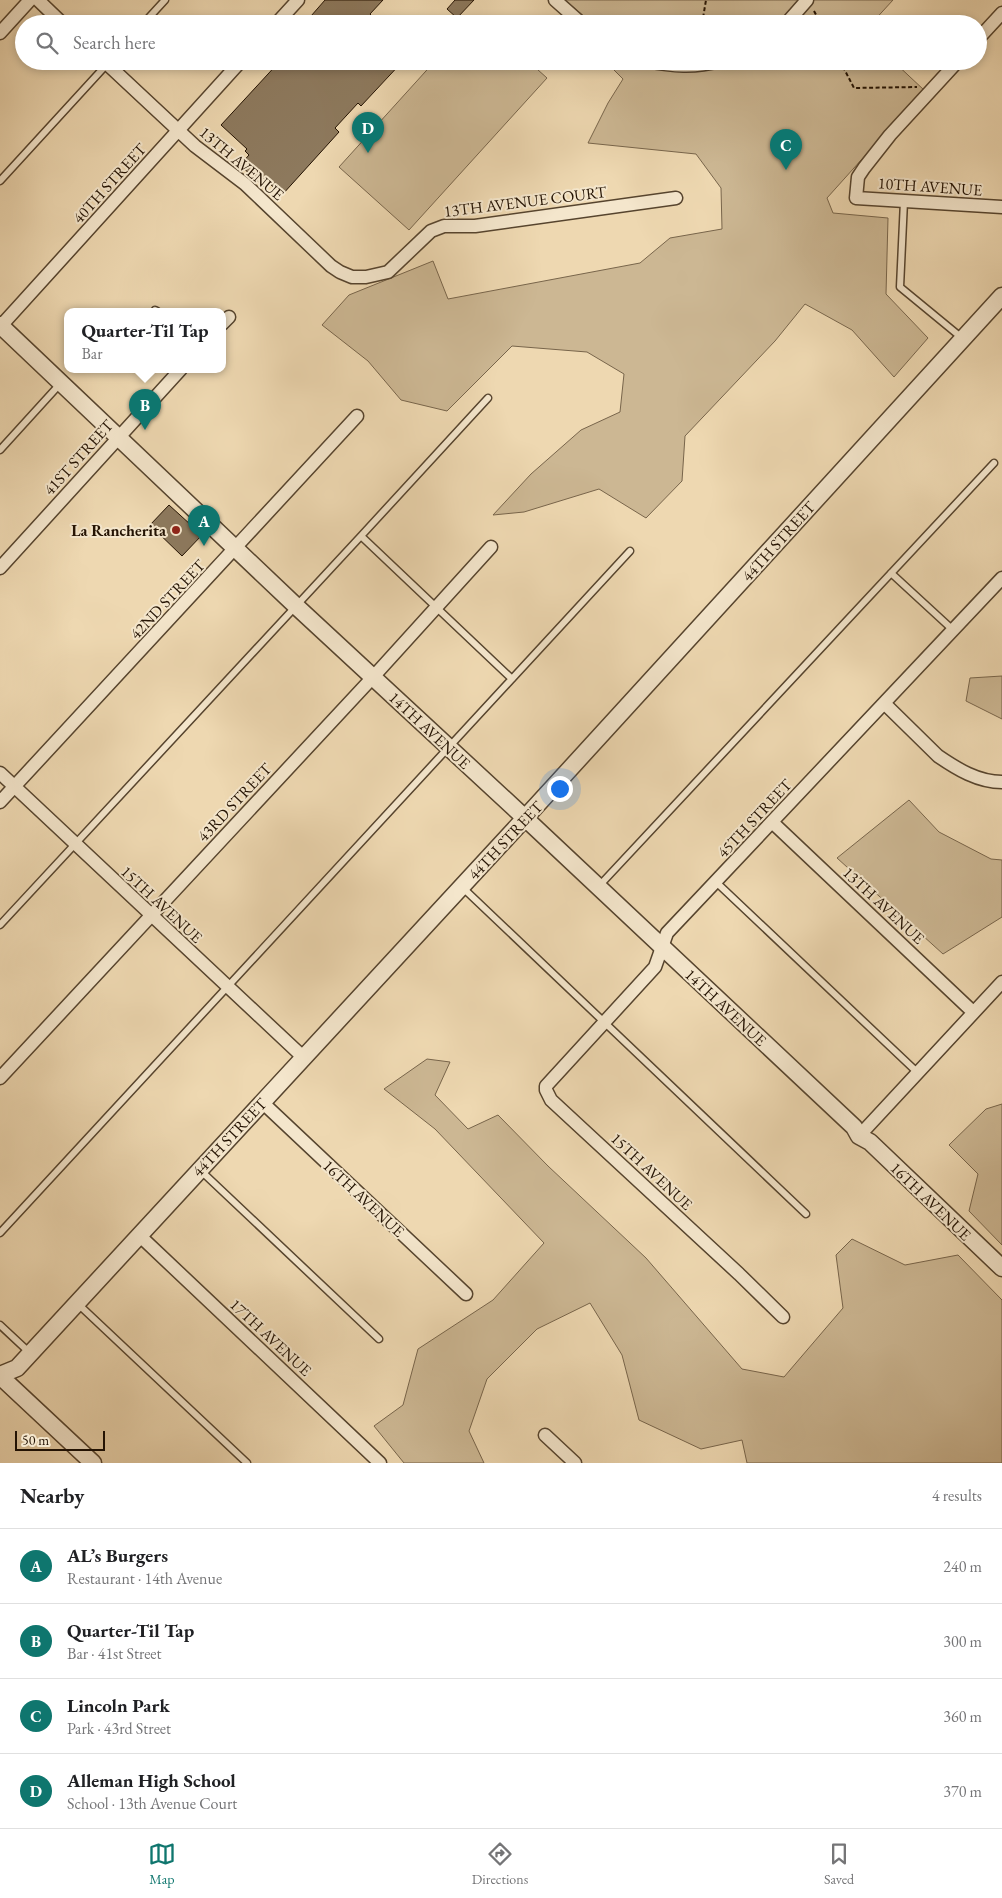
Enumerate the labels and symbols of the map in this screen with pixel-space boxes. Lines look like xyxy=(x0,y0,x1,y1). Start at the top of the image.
pin: D xyxy=(352,112,384,153)
street label: 13TH AVENUE xyxy=(195,122,288,205)
pin: C xyxy=(770,129,802,170)
street label: 40TH STREET xyxy=(68,139,151,228)
street label: 10TH AVENUE xyxy=(877,172,983,201)
street label: 13TH AVENUE COURT xyxy=(443,181,608,222)
pin: B xyxy=(129,389,161,430)
street label: 41ST STREET xyxy=(39,415,118,500)
street label: 44TH STREET xyxy=(737,497,820,586)
pin: A xyxy=(188,505,220,546)
place label: La Rancherita xyxy=(71,520,167,541)
marker: La Rancherita xyxy=(170,524,182,536)
street label: 42ND STREET xyxy=(125,555,210,644)
street label: 14TH AVENUE xyxy=(384,687,475,774)
street label: 43RD STREET xyxy=(192,758,276,846)
street label: 45TH STREET xyxy=(712,774,797,862)
your location xyxy=(547,776,573,802)
street label: 44TH STREET xyxy=(463,796,548,884)
street label: 15TH AVENUE xyxy=(116,861,207,948)
street label: 13TH AVENUE xyxy=(838,862,929,949)
street label: 14TH AVENUE xyxy=(680,964,771,1051)
street label: 44TH STREET xyxy=(187,1093,272,1181)
street label: 15TH AVENUE xyxy=(606,1128,697,1215)
street label: 16TH AVENUE xyxy=(318,1155,409,1242)
street label: 16TH AVENUE xyxy=(886,1158,975,1245)
street label: 17TH AVENUE xyxy=(225,1294,316,1381)
scale bar xyxy=(15,1428,105,1451)

